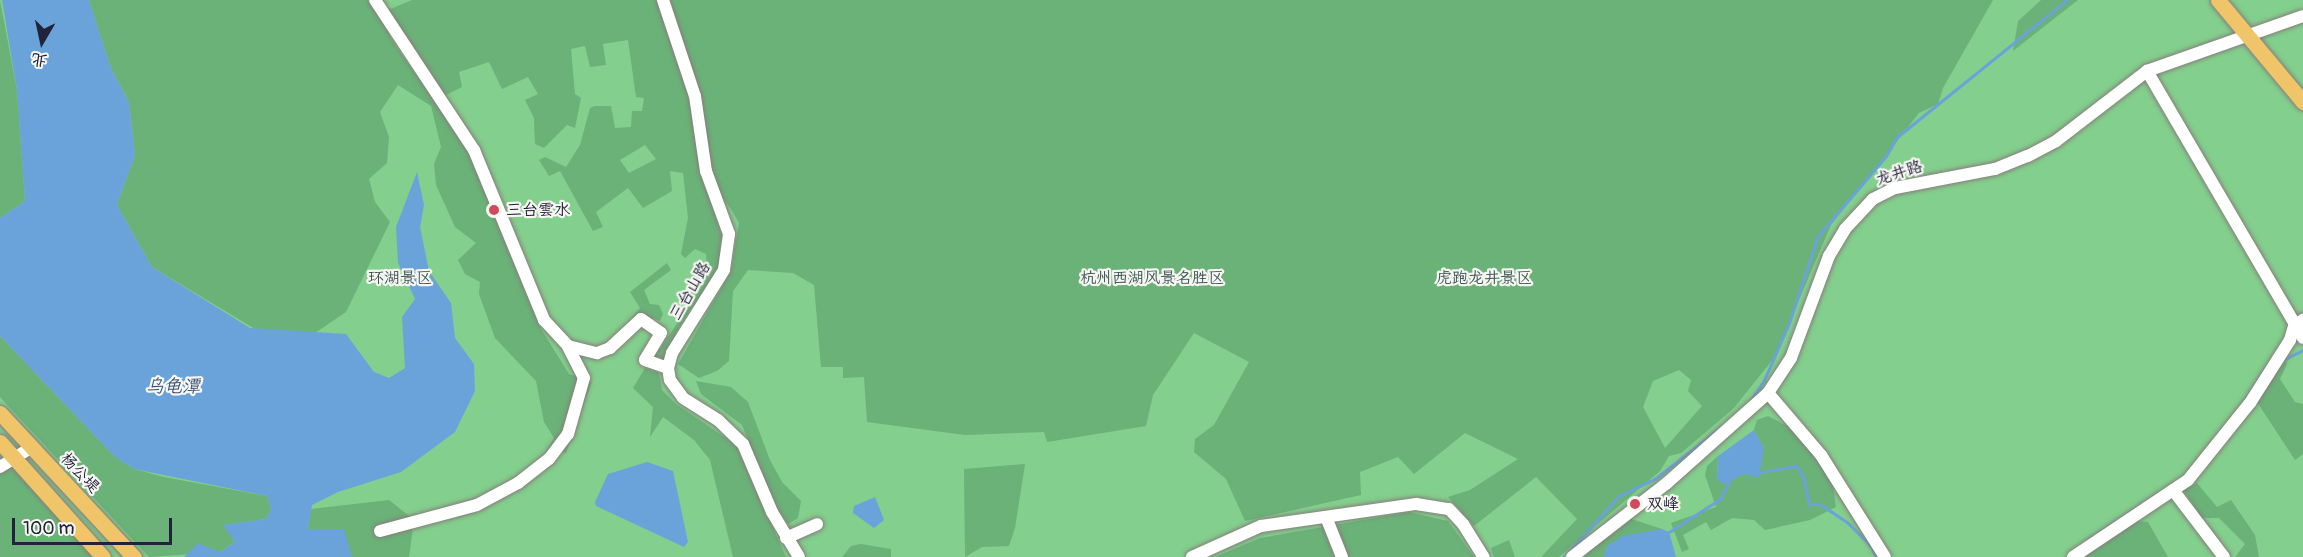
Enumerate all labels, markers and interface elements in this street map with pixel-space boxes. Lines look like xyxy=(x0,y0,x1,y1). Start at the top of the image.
north arrow xyxy=(12,12,72,72)
text: 北 xyxy=(30,49,49,71)
street label: 龙井路 xyxy=(1873,156,1925,190)
place label: 三台雲水 xyxy=(506,200,570,220)
marker: 三台雲水 xyxy=(487,203,501,217)
street label: 三台山路 xyxy=(666,258,714,324)
park label: 环湖景区 xyxy=(368,268,432,288)
park label: 杭州西湖风景名胜区 xyxy=(1080,268,1224,288)
park label: 虎跑龙井景区 xyxy=(1436,268,1532,288)
water label: 乌龟潭 xyxy=(146,376,200,398)
street label: 杨公堤 xyxy=(57,449,103,497)
place label: 双峰 xyxy=(1647,494,1679,514)
marker: 双峰 xyxy=(1628,497,1642,511)
scale bar xyxy=(15,506,176,544)
text: 100 m xyxy=(23,517,75,540)

